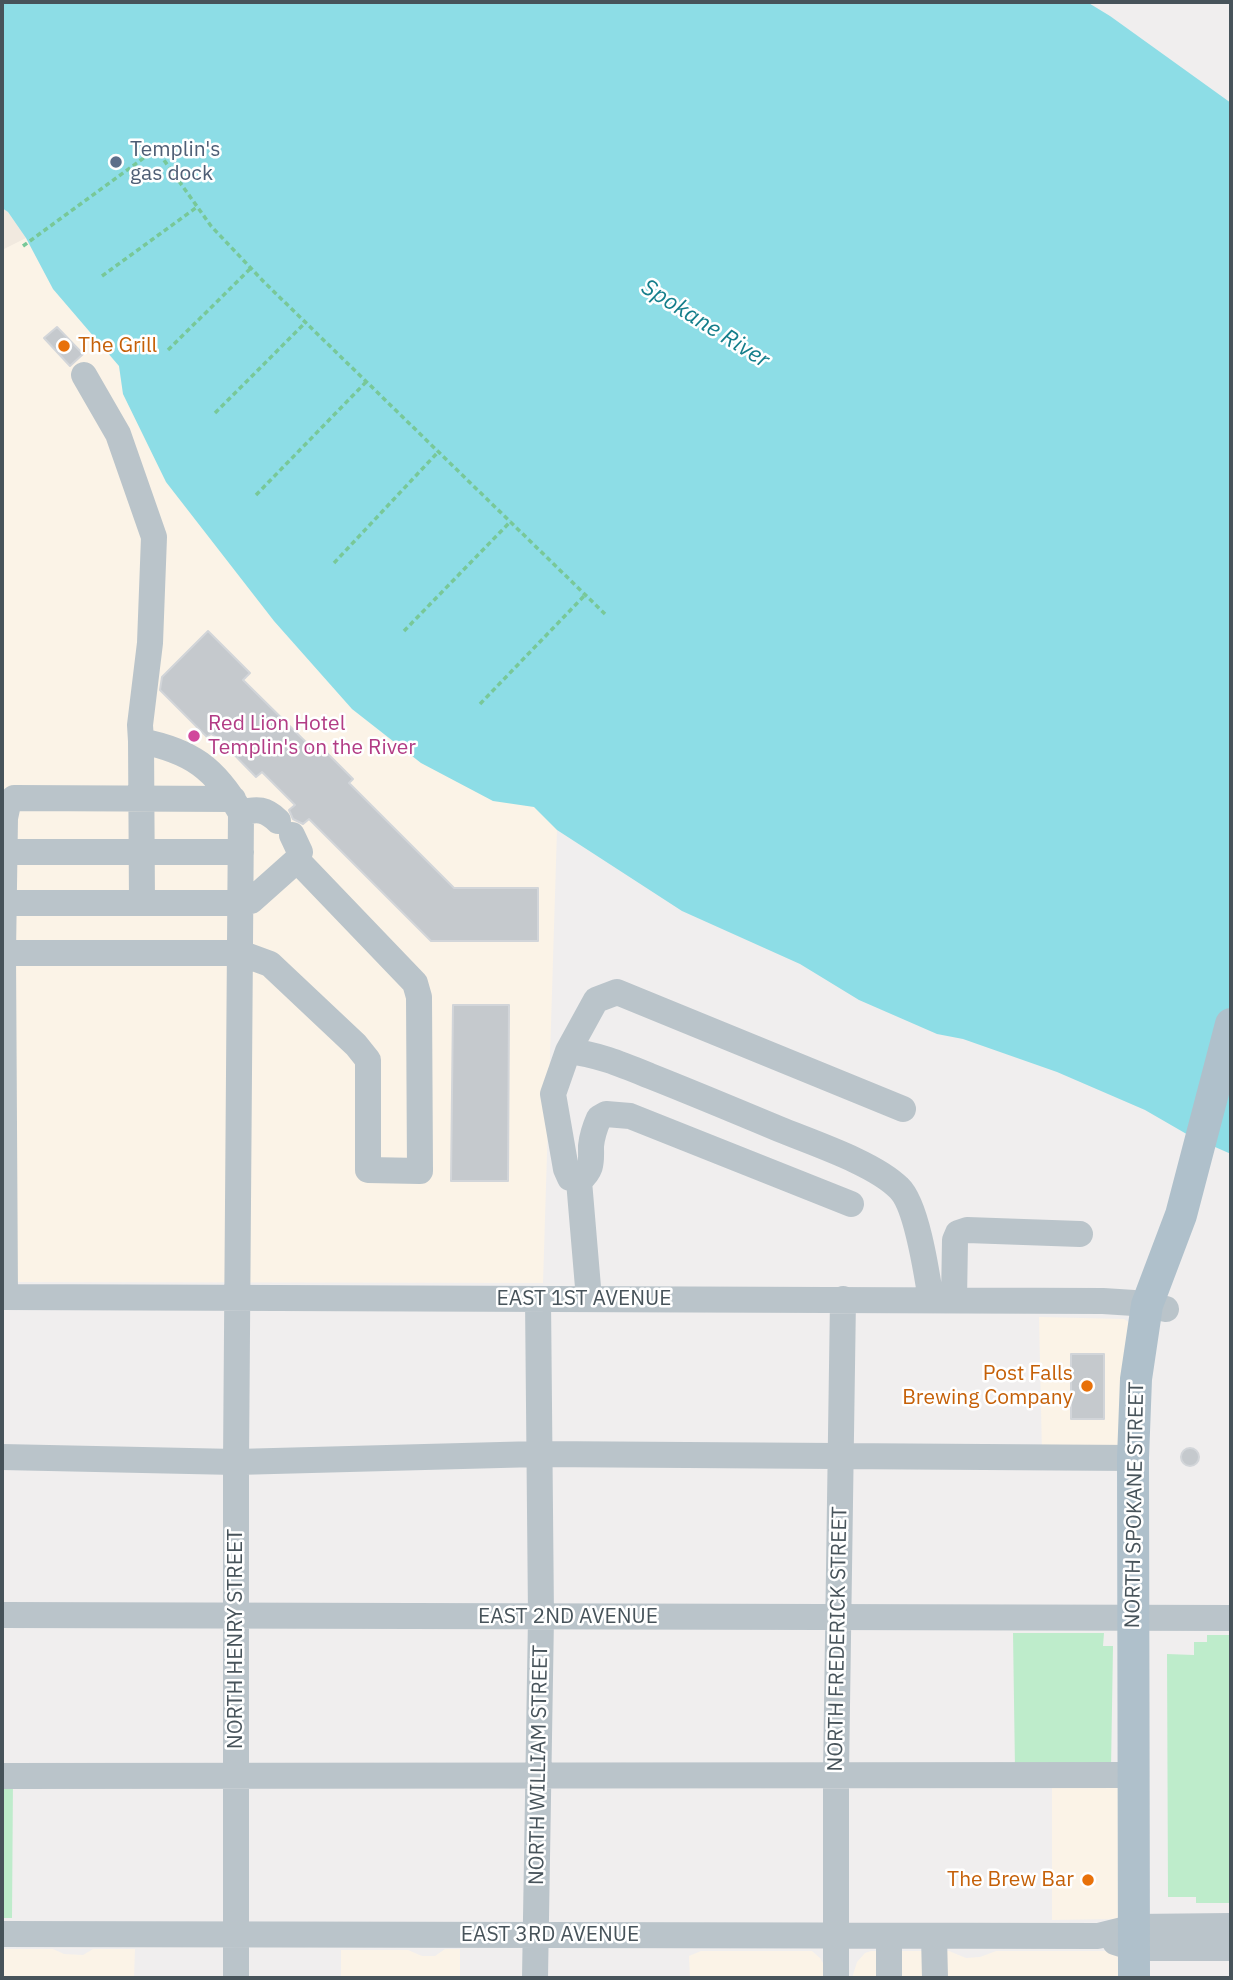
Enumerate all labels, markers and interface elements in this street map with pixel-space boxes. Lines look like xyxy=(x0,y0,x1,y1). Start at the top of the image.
place label: Templin's gas dock xyxy=(130,137,221,187)
marker: Templin's gas dock xyxy=(108,154,124,170)
water label: Spokane River xyxy=(636,274,774,374)
place label: The Grill xyxy=(78,333,157,359)
marker: The Grill xyxy=(56,338,72,354)
place label: Red Lion Hotel Templin's on the River xyxy=(208,711,416,761)
marker: Red Lion Hotel Templin's on the River xyxy=(186,728,202,744)
street label: EAST 1ST AVENUE xyxy=(496,1286,672,1312)
place label: Post Falls Brewing Company xyxy=(902,1361,1073,1411)
marker: Post Falls Brewing Company xyxy=(1079,1378,1095,1394)
street label: NORTH SPOKANE STREET xyxy=(1120,1381,1150,1629)
street label: NORTH FREDERICK STREET xyxy=(823,1506,853,1772)
street label: NORTH HENRY STREET xyxy=(223,1529,249,1749)
street label: EAST 2ND AVENUE xyxy=(478,1604,658,1630)
street label: NORTH WILLIAM STREET xyxy=(524,1645,554,1885)
place label: The Brew Bar xyxy=(947,1867,1074,1893)
marker: The Brew Bar xyxy=(1080,1872,1096,1888)
street label: EAST 3RD AVENUE xyxy=(461,1922,639,1948)

